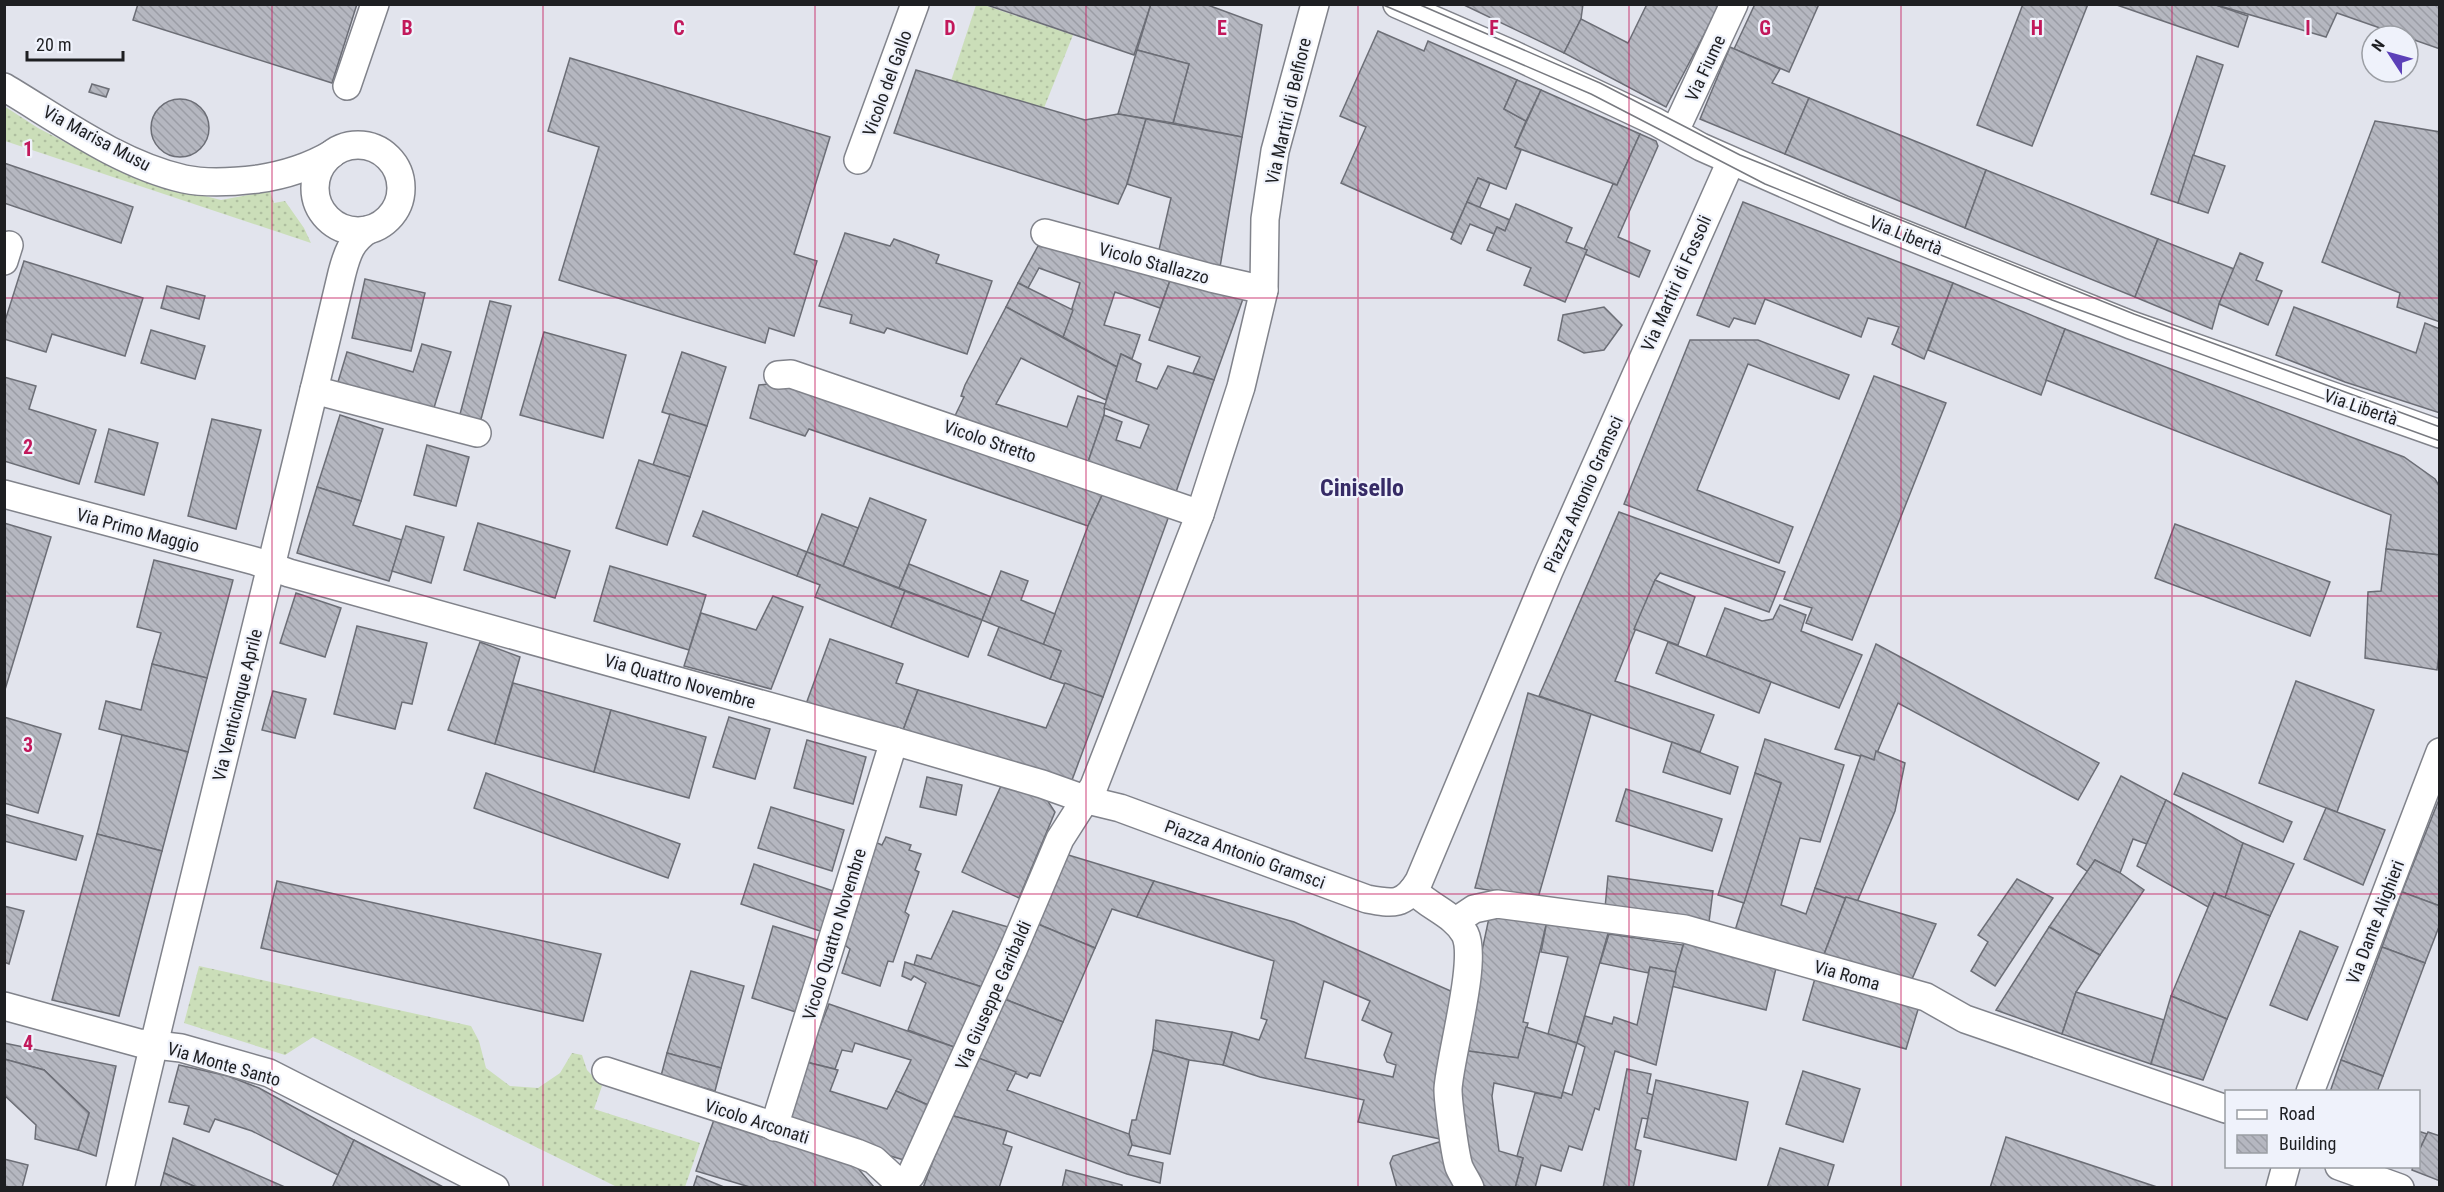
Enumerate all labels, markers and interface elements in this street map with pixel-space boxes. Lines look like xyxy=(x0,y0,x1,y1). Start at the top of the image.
text: B xyxy=(401,16,413,40)
text: C xyxy=(673,16,685,40)
text: D xyxy=(944,16,956,40)
text: E xyxy=(1217,16,1227,40)
text: F xyxy=(1489,16,1499,40)
text: G xyxy=(1759,16,1771,40)
text: H xyxy=(2031,16,2043,40)
text: I xyxy=(2305,16,2311,40)
scale bar xyxy=(27,24,123,62)
north arrow xyxy=(2360,24,2420,84)
street label: Vicolo del Gallo xyxy=(858,27,916,139)
street label: Via Fiume xyxy=(1681,32,1729,104)
text: 20 m xyxy=(36,34,71,55)
street label: Via Martiri di Belfiore xyxy=(1261,36,1315,186)
text: N xyxy=(2368,36,2389,55)
street label: Via Marisa Musu xyxy=(40,101,154,175)
text: 1 xyxy=(23,137,33,161)
street label: Via Libertà xyxy=(1866,211,1946,259)
street label: Via Martiri di Fossoli xyxy=(1637,212,1715,354)
street label: Vicolo Stallazzo xyxy=(1096,238,1212,288)
street label: Via Libertà xyxy=(2321,385,2401,429)
street label: Piazza Antonio Gramsci xyxy=(1539,412,1627,576)
street label: Vicolo Stretto xyxy=(941,415,1039,467)
text: 2 xyxy=(23,435,33,459)
district label: Cinisello xyxy=(1320,474,1404,502)
street label: Via Primo Maggio xyxy=(74,503,202,557)
street label: Via Venticinque Aprile xyxy=(208,627,266,783)
street label: Via Quattro Novembre xyxy=(602,649,758,713)
text: 3 xyxy=(23,733,33,757)
street label: Piazza Antonio Gramsci xyxy=(1162,815,1328,893)
street label: Vicolo Quattro Novembre xyxy=(798,846,870,1022)
street label: Via Dante Alighieri xyxy=(2342,857,2408,987)
street label: Via Giuseppe Garibaldi xyxy=(951,917,1035,1073)
street label: Via Roma xyxy=(1812,956,1882,994)
text: 4 xyxy=(23,1031,33,1055)
street label: Via Monte Santo xyxy=(165,1038,283,1090)
legend xyxy=(2225,1090,2420,1168)
street label: Vicolo Arconati xyxy=(702,1094,812,1148)
text: Road xyxy=(2279,1103,2315,1124)
text: Building xyxy=(2279,1133,2336,1154)

